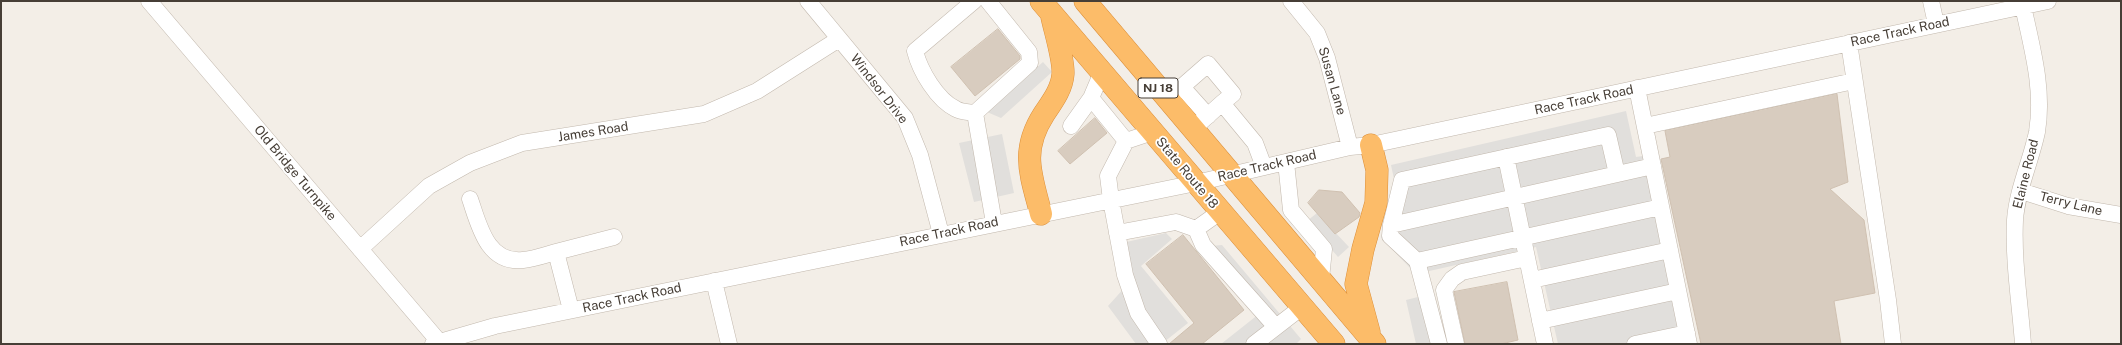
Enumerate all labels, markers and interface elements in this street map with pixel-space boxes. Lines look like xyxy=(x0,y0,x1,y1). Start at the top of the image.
street label: Race Track Road xyxy=(1849,14,1951,50)
street label: Susan Lane xyxy=(1315,45,1349,117)
street label: Windsor Drive xyxy=(847,51,911,127)
road number: NJ 18 xyxy=(1138,78,1178,98)
street label: Race Track Road xyxy=(1533,82,1635,118)
street label: James Road xyxy=(557,119,629,145)
street label: Old Bridge Turnpike xyxy=(251,122,339,224)
street label: State Route 18 xyxy=(1153,134,1221,212)
street label: Elaine Road xyxy=(2010,138,2042,210)
street label: Race Track Road xyxy=(1216,147,1318,185)
street label: Terry Lane xyxy=(2038,189,2104,219)
street label: Race Track Road xyxy=(898,214,1000,250)
street label: Race Track Road xyxy=(581,280,683,316)

